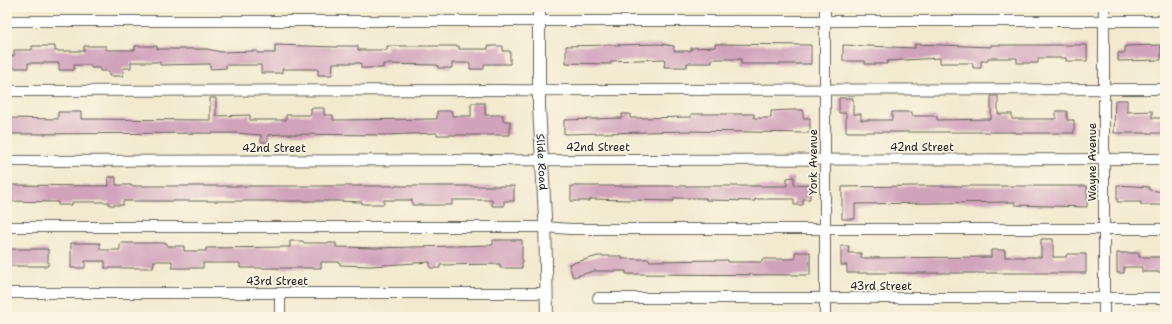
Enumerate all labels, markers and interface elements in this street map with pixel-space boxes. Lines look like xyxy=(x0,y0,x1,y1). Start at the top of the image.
street label: Wayne Avenue xyxy=(1085,123,1100,201)
street label: York Avenue xyxy=(806,129,821,195)
street label: Slide Road xyxy=(533,133,551,191)
street label: 42nd Street xyxy=(566,140,630,155)
street label: 42nd Street xyxy=(890,140,954,155)
street label: 42nd Street xyxy=(242,141,306,156)
street label: 43rd Street xyxy=(246,274,308,289)
street label: 43rd Street xyxy=(850,279,912,294)

